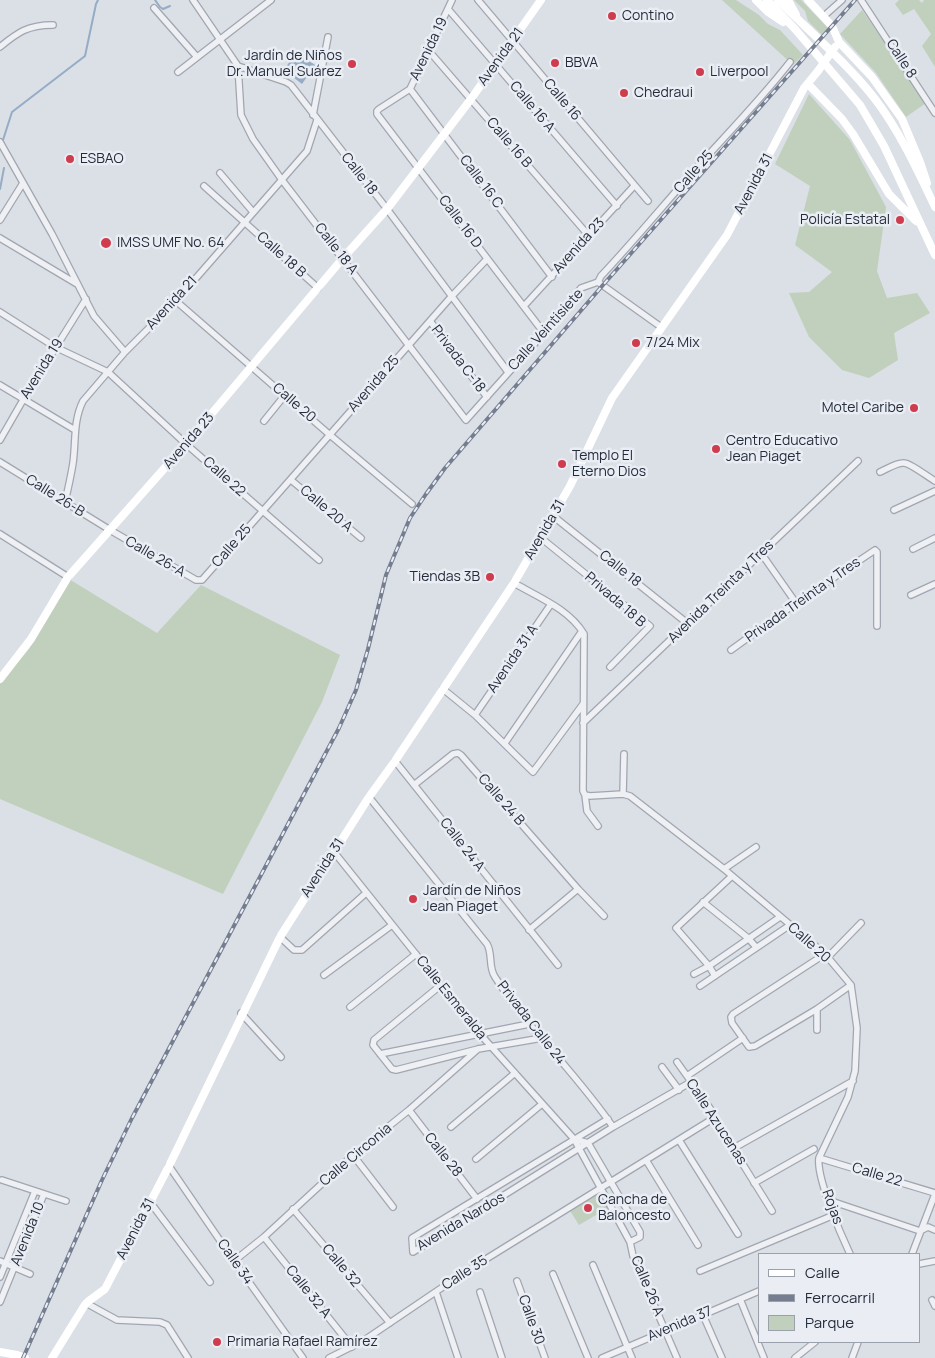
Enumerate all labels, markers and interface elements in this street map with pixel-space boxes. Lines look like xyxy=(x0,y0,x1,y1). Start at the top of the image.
place label: Contino xyxy=(622,8,674,24)
marker: Contino xyxy=(606,10,618,22)
street label: Avenida 19 xyxy=(407,15,451,83)
street label: Avenida 21 xyxy=(475,25,527,89)
street label: Calle 8 xyxy=(882,36,920,82)
place label: Jardín de Niños Dr. Manuel Suárez xyxy=(227,48,342,80)
place label: BBVA xyxy=(565,55,598,71)
marker: BBVA xyxy=(549,57,561,69)
marker: Jardín de Niños Dr. Manuel Suárez xyxy=(346,58,358,70)
place label: Liverpool xyxy=(710,64,769,80)
marker: Liverpool xyxy=(694,66,706,78)
street label: Calle 16 xyxy=(540,76,584,124)
street label: Calle 16 A xyxy=(506,78,558,136)
place label: Chedraui xyxy=(634,85,693,101)
marker: Chedraui xyxy=(618,87,630,99)
street label: Calle 16 B xyxy=(483,115,535,171)
street label: Calle 25 xyxy=(671,147,717,197)
street label: Calle 18 xyxy=(337,150,381,198)
place label: ESBAO xyxy=(80,151,124,167)
street label: Avenida 31 xyxy=(731,151,777,217)
street label: Calle 16 C xyxy=(456,152,506,212)
marker: ESBAO xyxy=(64,153,76,165)
street label: Calle 16 D xyxy=(435,192,485,252)
place label: Policía Estatal xyxy=(800,212,890,228)
marker: Policía Estatal xyxy=(894,214,906,226)
street label: Avenida 23 xyxy=(550,215,608,277)
street label: Calle 18 A xyxy=(311,220,361,278)
street label: Calle 18 B xyxy=(253,229,309,281)
place label: IMSS UMF No. 64 xyxy=(117,235,225,251)
marker: IMSS UMF No. 64 xyxy=(99,236,113,250)
street label: Avenida 21 xyxy=(143,273,201,333)
street label: Calle Veintisiete xyxy=(505,286,587,374)
street label: Privada C-18 xyxy=(427,322,489,396)
place label: 7/24 Mix xyxy=(646,335,700,351)
street label: Avenida 19 xyxy=(17,336,67,402)
marker: 7/24 Mix xyxy=(630,337,642,349)
street label: Avenida 25 xyxy=(345,352,403,416)
street label: Calle 20 xyxy=(269,380,319,426)
place label: Motel Caribe xyxy=(822,400,904,416)
marker: Motel Caribe xyxy=(908,402,920,414)
street label: Avenida 23 xyxy=(160,409,218,473)
place label: Centro Educativo Jean Piaget xyxy=(726,433,838,466)
marker: Centro Educativo Jean Piaget xyxy=(710,443,722,455)
place label: Templo El Eterno Dios xyxy=(572,448,646,481)
street label: Calle 22 xyxy=(199,454,249,500)
marker: Templo El Eterno Dios xyxy=(556,458,568,470)
street label: Calle 26-B xyxy=(22,471,88,521)
street label: Calle 20 A xyxy=(296,482,356,536)
street label: Avenida 31 xyxy=(521,497,569,563)
street label: Calle 25 xyxy=(209,521,255,571)
street label: Calle 26-A xyxy=(122,533,188,581)
street label: Avenida Treinta y Tres xyxy=(665,537,777,647)
street label: Calle 18 xyxy=(596,547,644,591)
street label: Privada Treinta y Tres xyxy=(742,554,864,646)
place label: Tiendas 3B xyxy=(410,569,480,585)
street label: Privada 18 B xyxy=(581,569,649,631)
marker: Tiendas 3B xyxy=(484,571,496,583)
street label: Avenida 31 A xyxy=(484,622,542,696)
street label: Calle 24 B xyxy=(474,771,528,829)
street label: Calle 24 A xyxy=(436,815,488,875)
street label: Avenida 31 xyxy=(298,835,348,901)
place label: Jardín de Niños Jean Piaget xyxy=(423,883,521,916)
marker: Jardín de Niños Jean Piaget xyxy=(407,893,419,905)
street label: Calle 20 xyxy=(784,919,834,967)
street label: Calle Esmeralda xyxy=(412,953,490,1043)
street label: Privada Calle 24 xyxy=(493,978,569,1068)
street label: Calle Azucenas xyxy=(682,1076,750,1168)
street label: Calle Circonia xyxy=(317,1120,395,1190)
street label: Calle 28 xyxy=(421,1130,465,1180)
street label: Calle 22 xyxy=(850,1159,904,1191)
street label: Rojas xyxy=(818,1187,846,1227)
street label: Avenida Nardos xyxy=(414,1189,508,1255)
place label: Cancha de Baloncesto xyxy=(598,1192,671,1224)
street label: Avenida 31 xyxy=(113,1195,159,1263)
street label: Avenida 10 xyxy=(8,1200,48,1268)
marker: Cancha de Baloncesto xyxy=(582,1202,594,1214)
street label: Calle 34 xyxy=(213,1236,257,1288)
street label: Calle 32 xyxy=(318,1241,364,1291)
street label: Calle 35 xyxy=(439,1252,491,1294)
street label: Calle 26 A xyxy=(627,1253,667,1319)
legend xyxy=(758,1253,920,1343)
street label: Calle 32 A xyxy=(282,1262,334,1322)
text: Calle xyxy=(805,1262,840,1283)
text: Ferrocarril xyxy=(805,1287,875,1308)
street label: Calle 30 xyxy=(514,1293,548,1347)
street label: Avenida 37 xyxy=(645,1303,715,1345)
text: Parque xyxy=(805,1312,854,1333)
place label: Primaria Rafael Ramírez xyxy=(227,1334,378,1350)
marker: Primaria Rafael Ramírez xyxy=(211,1336,223,1348)

